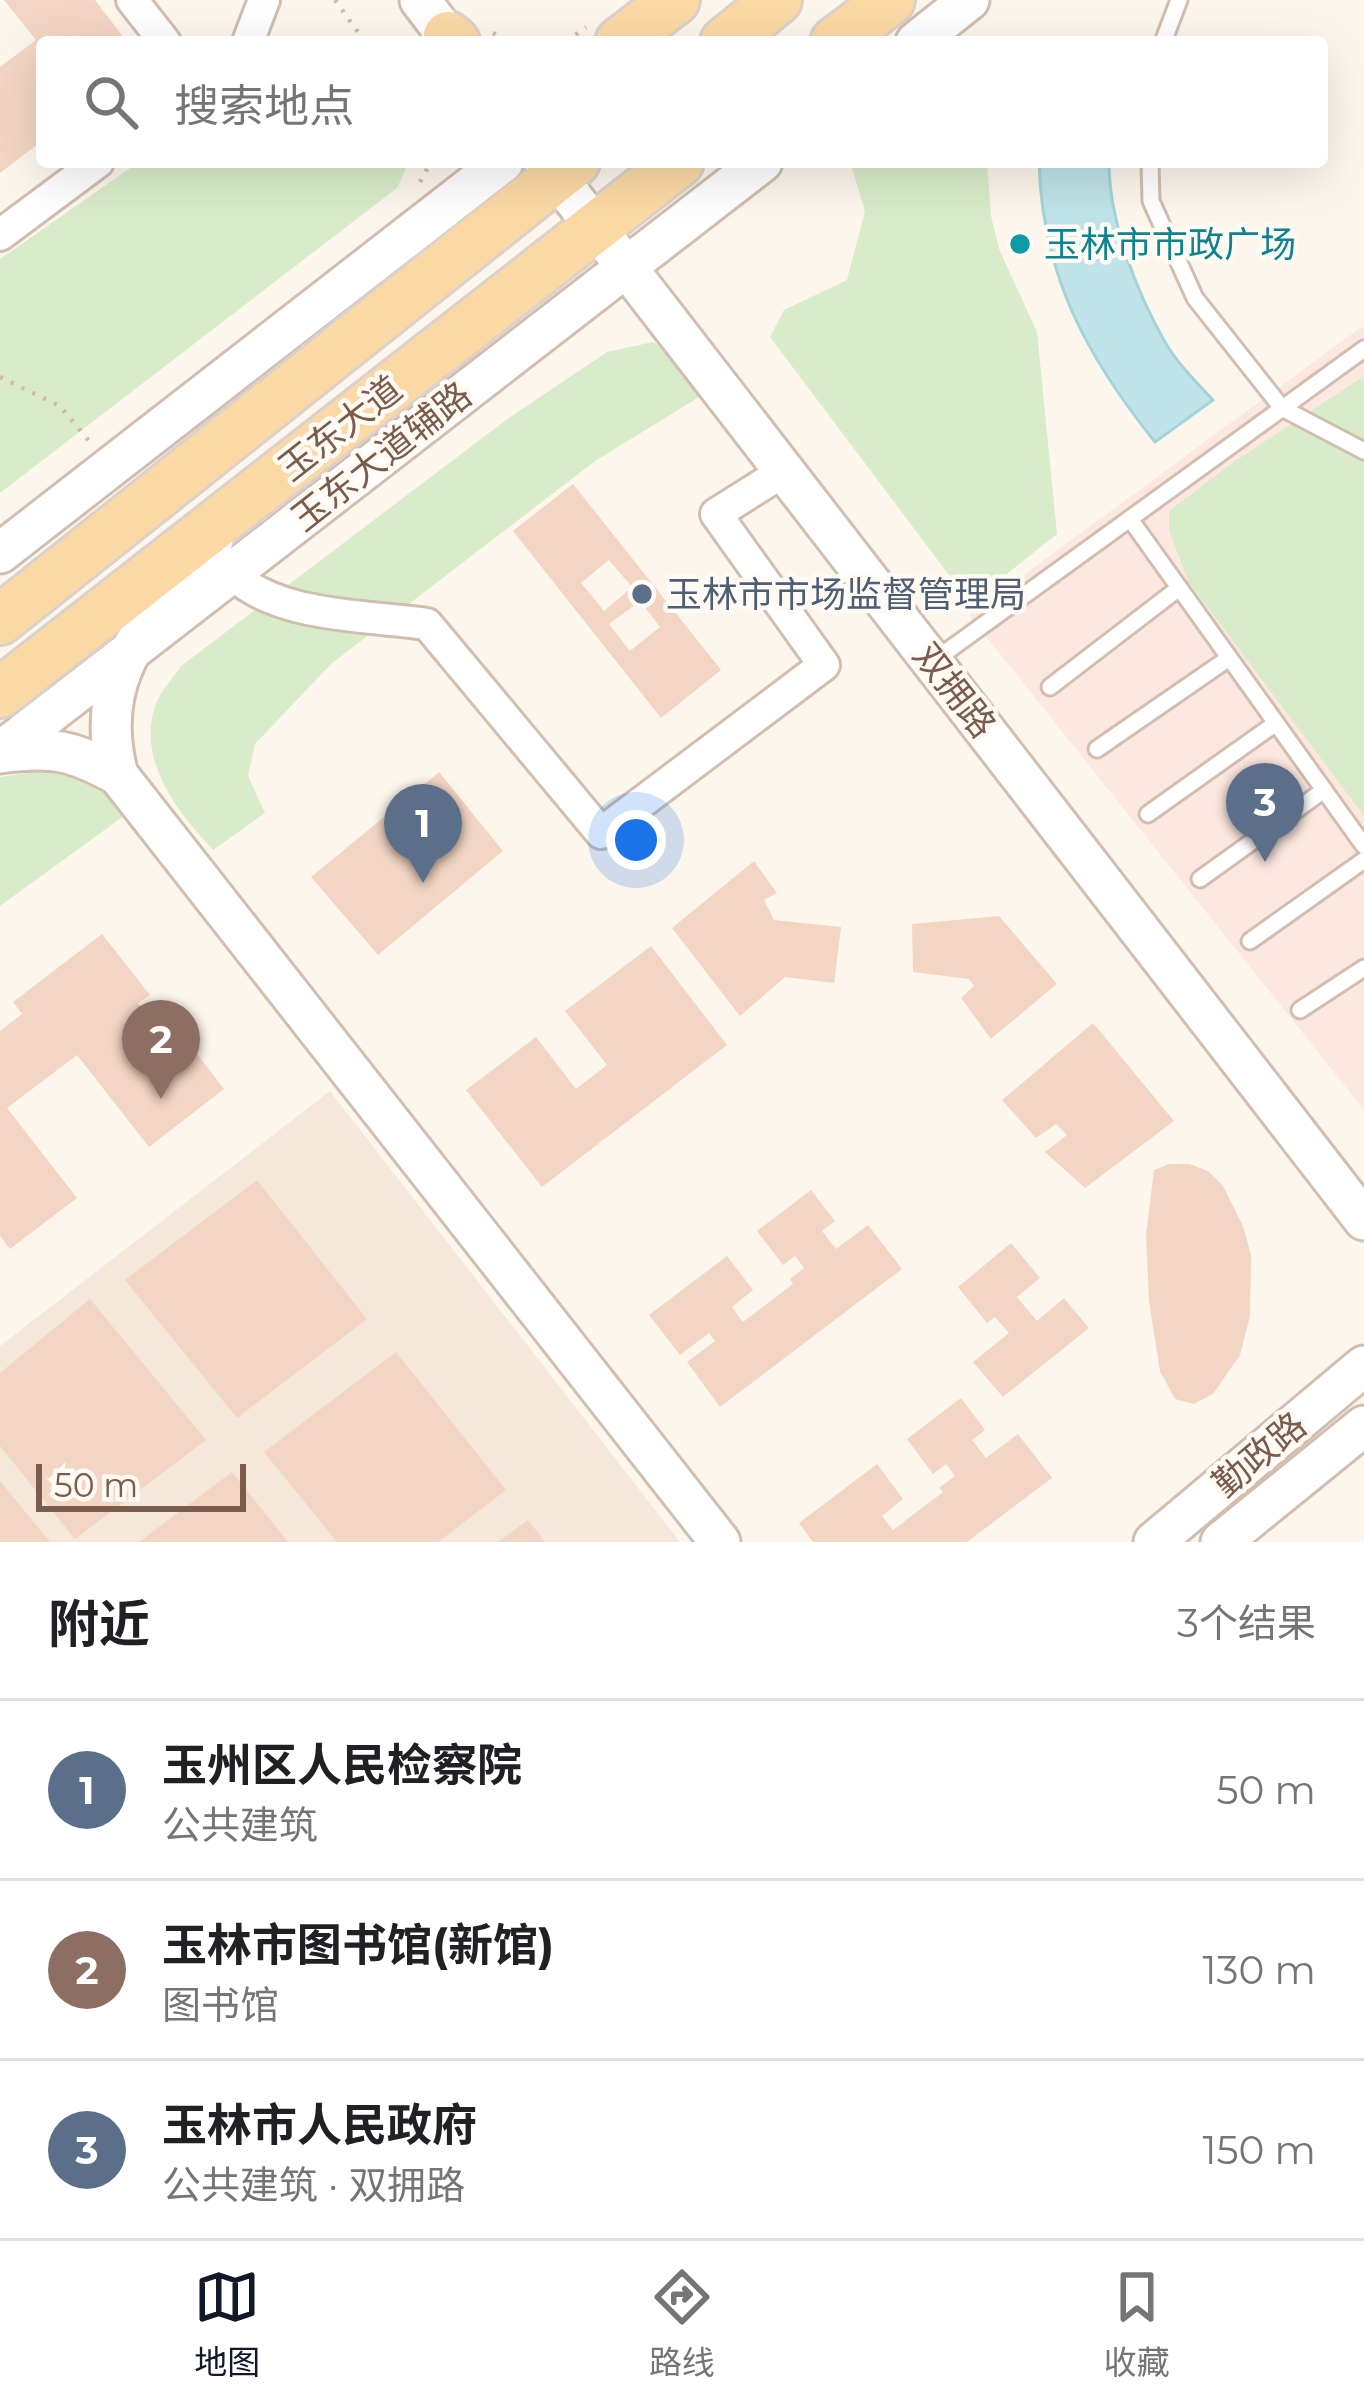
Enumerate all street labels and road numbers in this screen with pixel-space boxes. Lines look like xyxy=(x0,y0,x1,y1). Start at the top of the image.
street label: 玉东大道 xyxy=(270,366,410,490)
street label: 玉东大道辅路 xyxy=(282,372,480,540)
street label: 双拥路 xyxy=(904,634,1006,746)
street label: 勤政路 xyxy=(1203,1402,1315,1506)

